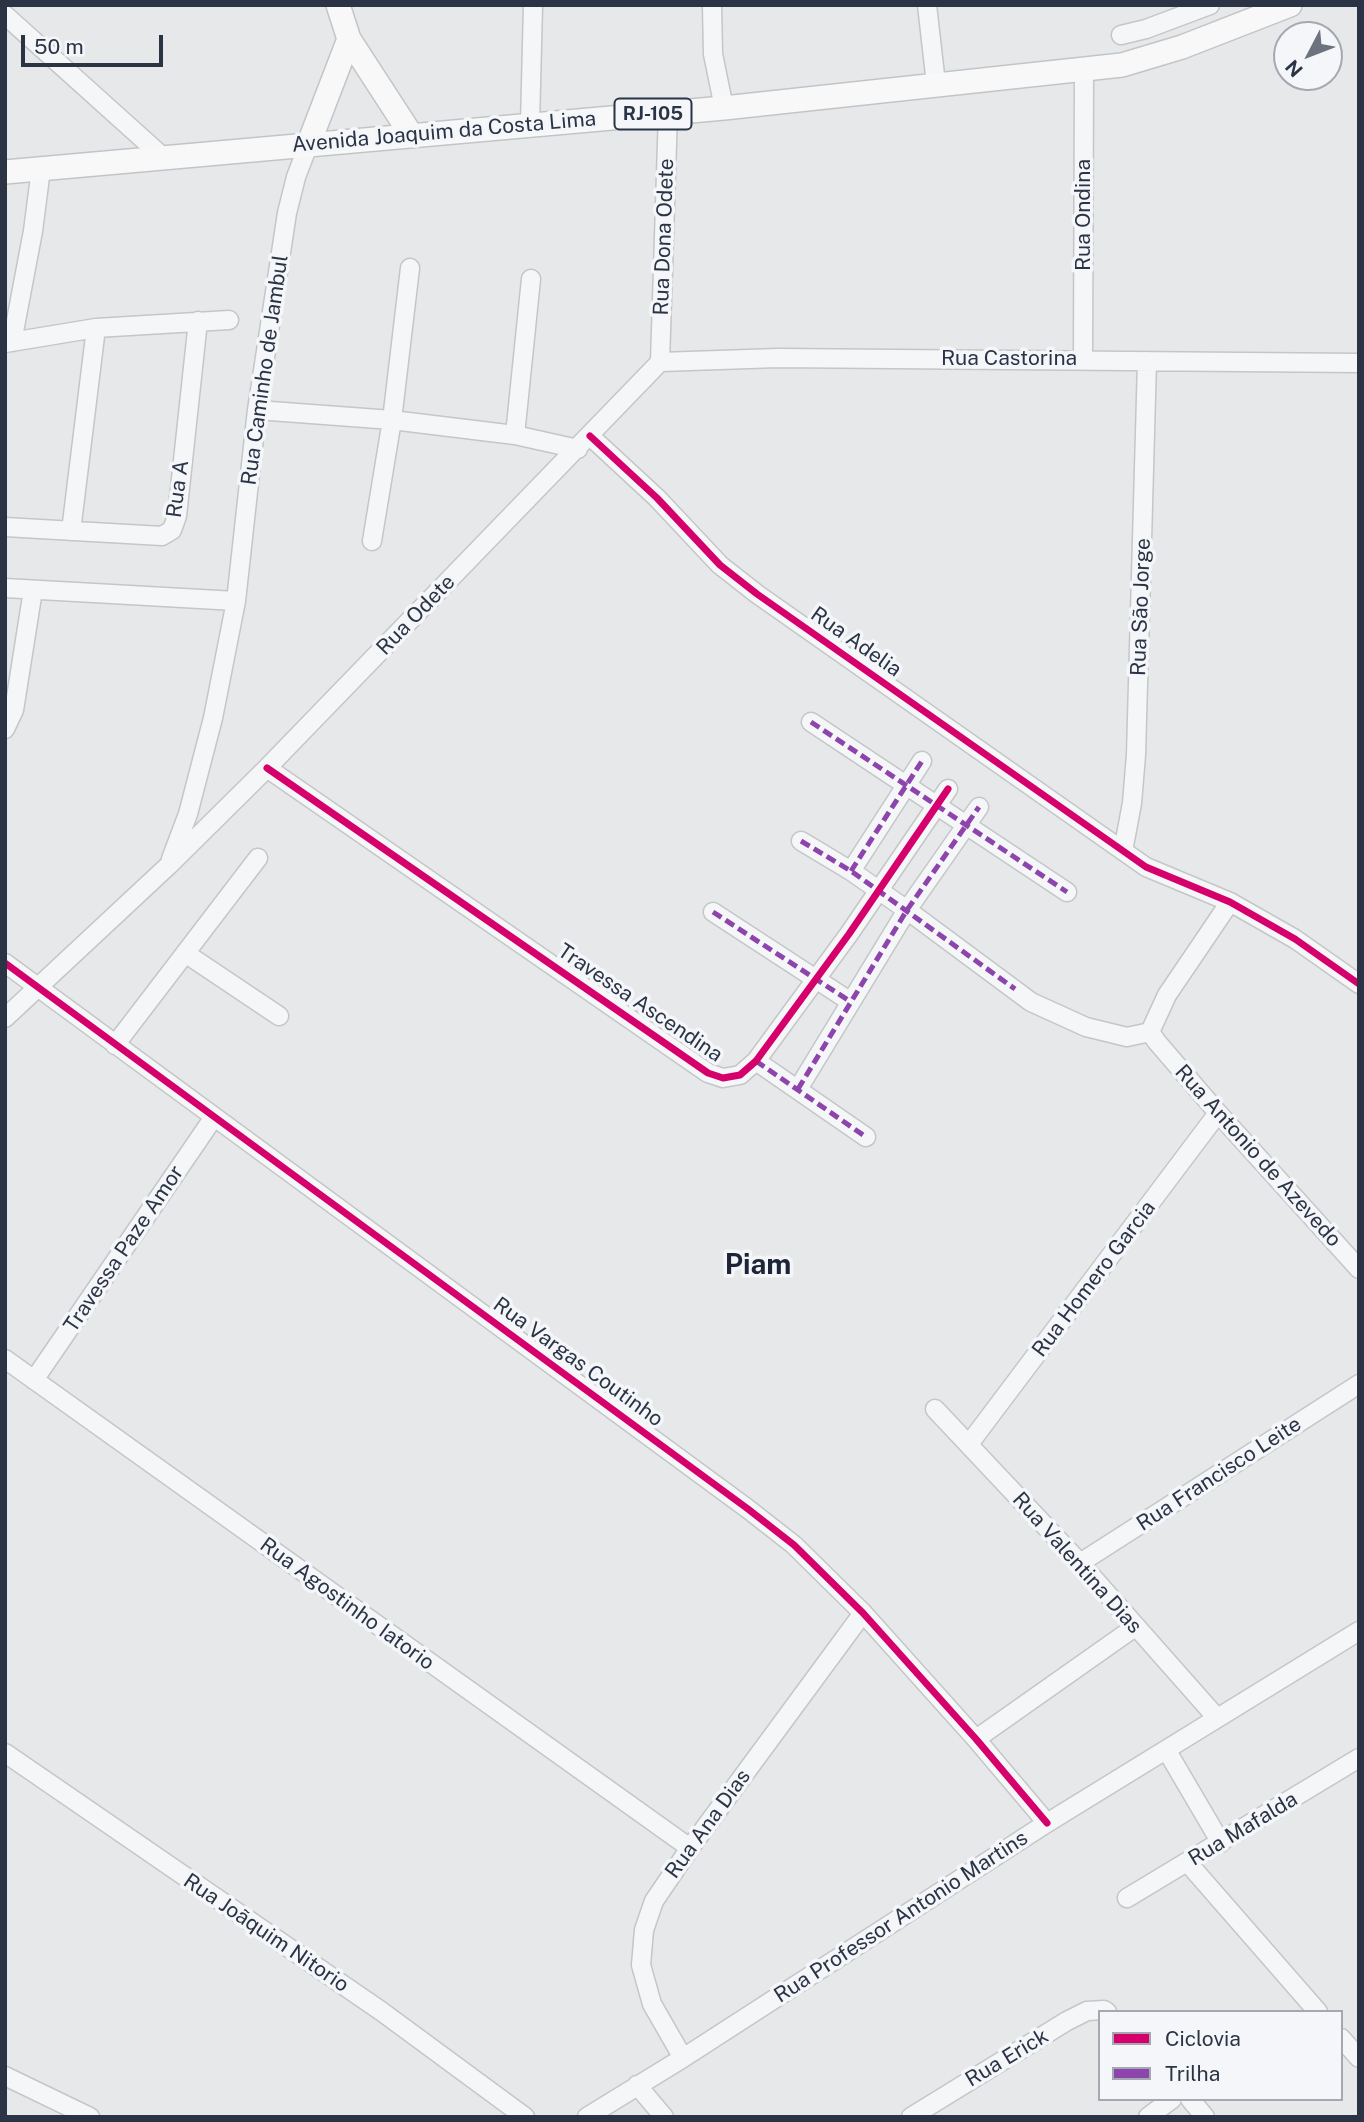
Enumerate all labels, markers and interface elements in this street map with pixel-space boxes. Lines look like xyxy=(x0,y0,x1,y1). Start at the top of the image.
scale bar xyxy=(24,21,166,65)
north arrow xyxy=(1273,21,1343,91)
text: 50 m xyxy=(34,34,84,59)
text: N xyxy=(1281,56,1307,82)
road number: RJ-105 xyxy=(614,98,692,130)
street label: Avenida Joaquim da Costa Lima xyxy=(291,106,597,158)
street label: Rua Dona Odete xyxy=(649,158,679,316)
street label: Rua Ondina xyxy=(1071,159,1097,271)
street label: Rua Caminho de Jambul xyxy=(236,253,294,487)
street label: Rua Castorina xyxy=(941,346,1077,372)
street label: Rua A xyxy=(161,459,195,519)
street label: Rua São Jorge xyxy=(1126,538,1156,676)
street label: Rua Odete xyxy=(372,570,460,660)
street label: Rua Adelia xyxy=(806,602,906,682)
street label: Travessa Ascendina xyxy=(553,939,727,1067)
street label: Rua Antonio de Azevedo xyxy=(1170,1060,1346,1252)
street label: Travessa Paze Amor xyxy=(59,1161,189,1337)
street label: Rua Homero Garcia xyxy=(1027,1196,1161,1362)
district label: Piam xyxy=(725,1248,791,1282)
street label: Rua Vargas Coutinho xyxy=(488,1292,668,1432)
street label: Rua Francisco Leite xyxy=(1132,1411,1306,1537)
street label: Rua Valentina Dias xyxy=(1007,1487,1147,1639)
street label: Rua Agostinho Iatorio xyxy=(255,1532,439,1676)
street label: Rua Ana Dias xyxy=(660,1765,756,1883)
street label: Rua Mafalda xyxy=(1184,1787,1302,1871)
street label: Rua Professor Antonio Martins xyxy=(770,1826,1032,2008)
street label: Rua Joãquim Nitorio xyxy=(179,1868,353,1998)
legend xyxy=(1098,2010,1343,2101)
street label: Rua Erick xyxy=(961,2023,1053,2093)
text: Ciclovia xyxy=(1165,2026,1241,2051)
text: Trilha xyxy=(1165,2061,1220,2086)

